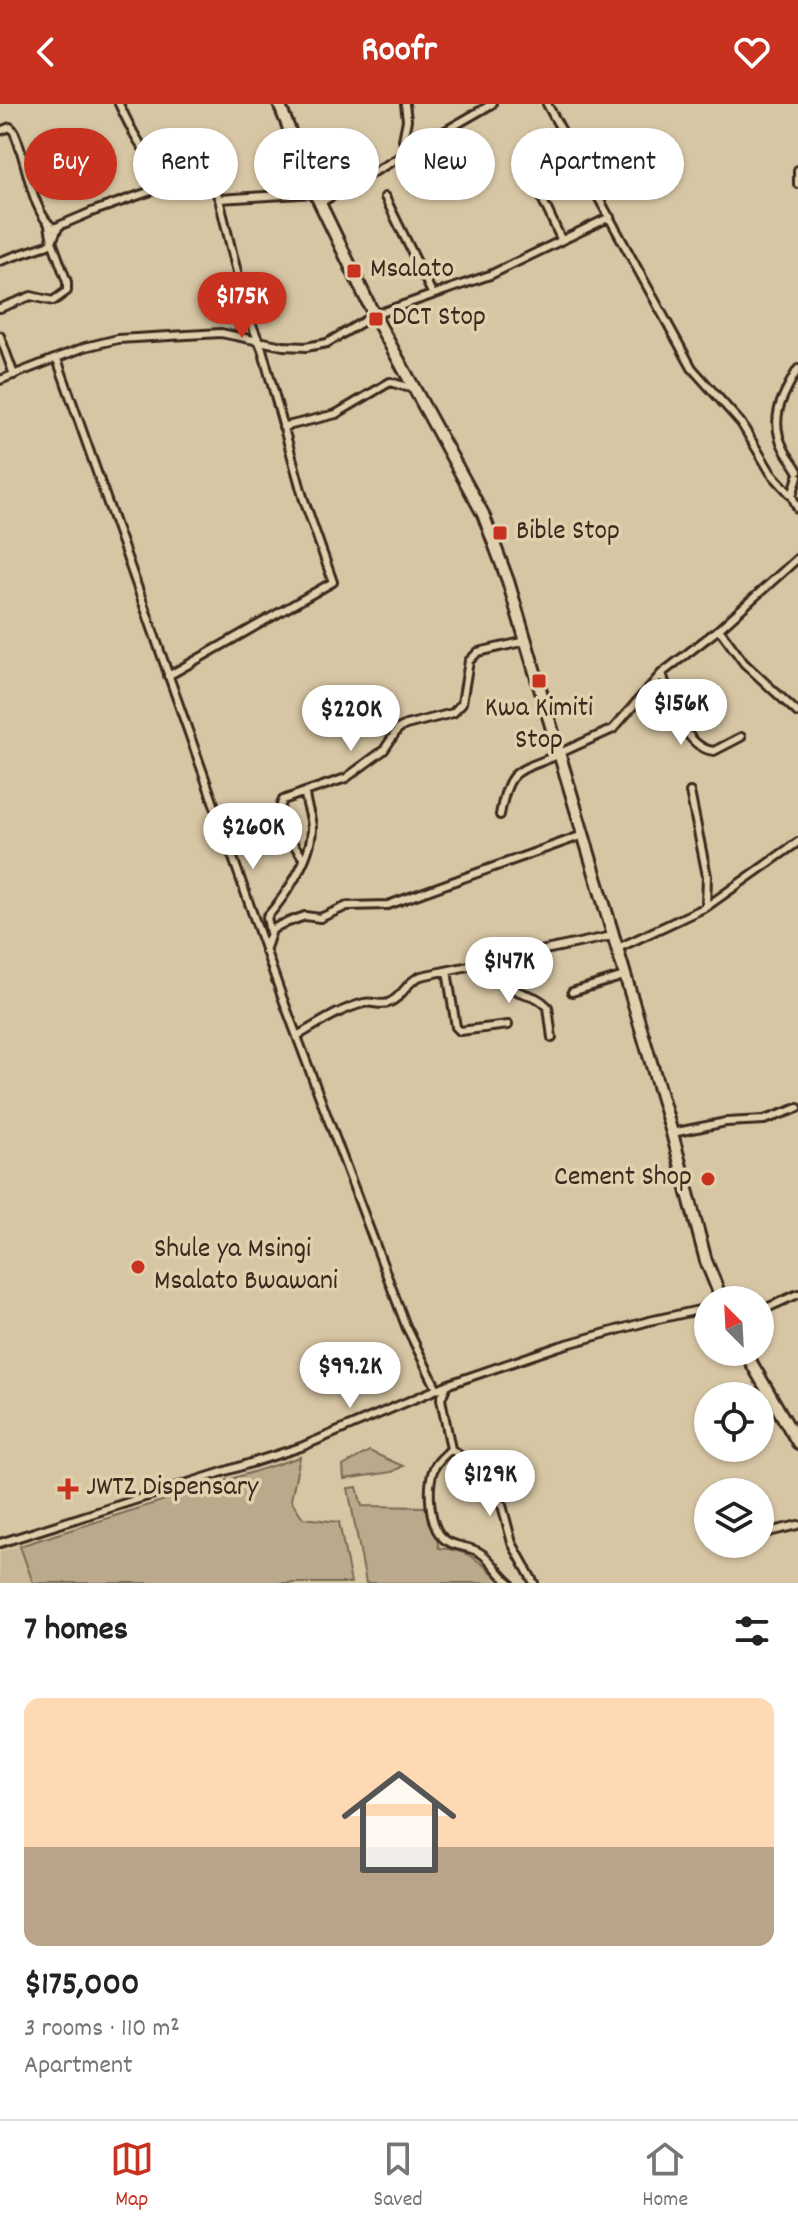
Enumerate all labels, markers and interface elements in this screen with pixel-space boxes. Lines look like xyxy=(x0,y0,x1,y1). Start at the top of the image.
text: Roofr xyxy=(361,26,437,78)
icon: back xyxy=(24,30,68,74)
icon: heart xyxy=(730,30,774,74)
chip: Buy xyxy=(24,128,117,200)
chip: Rent xyxy=(133,128,238,200)
chip: Filters xyxy=(254,128,379,200)
chip: New xyxy=(395,128,495,200)
chip: Apartment xyxy=(511,128,684,200)
place label: Msalato xyxy=(370,251,454,291)
marker: Msalato xyxy=(345,262,363,280)
pin: $175K xyxy=(186,272,298,340)
text: $175K xyxy=(216,279,268,316)
place label: DCT Stop xyxy=(392,299,486,339)
marker: DCT Stop xyxy=(367,310,385,328)
place label: Bible Stop xyxy=(516,513,620,553)
marker: Bible Stop xyxy=(491,524,509,542)
marker: Kwa Kimiti Stop xyxy=(530,672,548,690)
pin: $156K xyxy=(625,679,737,747)
pin: $220K xyxy=(295,685,407,753)
text: $156K xyxy=(653,686,709,723)
place label: Kwa Kimiti Stop xyxy=(485,690,593,762)
text: $220K xyxy=(320,692,382,729)
pin: $260K xyxy=(197,803,309,871)
text: $260K xyxy=(221,810,285,847)
pin: $147K xyxy=(453,937,565,1005)
text: $147K xyxy=(483,944,535,981)
place label: Cement Shop xyxy=(554,1159,692,1199)
marker: Cement Shop xyxy=(699,1170,717,1188)
place label: Shule ya Msingi Msalato Bwawani xyxy=(154,1231,338,1303)
marker: Shule ya Msingi Msalato Bwawani xyxy=(129,1258,147,1276)
north arrow xyxy=(694,1286,774,1366)
map controls xyxy=(694,1286,774,1558)
pin: $99.2K xyxy=(285,1342,415,1410)
text: $99.2K xyxy=(318,1349,382,1386)
button: locate xyxy=(694,1382,774,1462)
pin: $129K xyxy=(434,1450,546,1518)
text: $129K xyxy=(463,1457,517,1494)
place label: JWTZ Dispensary xyxy=(86,1469,259,1509)
marker: JWTZ Dispensary xyxy=(57,1478,79,1500)
button: layers xyxy=(694,1478,774,1558)
text: 7 homes xyxy=(24,1607,128,1656)
icon: filters xyxy=(730,1609,774,1653)
icon: home xyxy=(327,1750,471,1894)
text: $175,000 xyxy=(24,1962,140,2011)
text: 3 rooms · 110 m² xyxy=(24,2011,180,2048)
text: Apartment xyxy=(24,2048,133,2085)
tab: Map xyxy=(110,2137,154,2216)
tab: Saved xyxy=(373,2137,423,2216)
tab: Home xyxy=(642,2137,688,2216)

